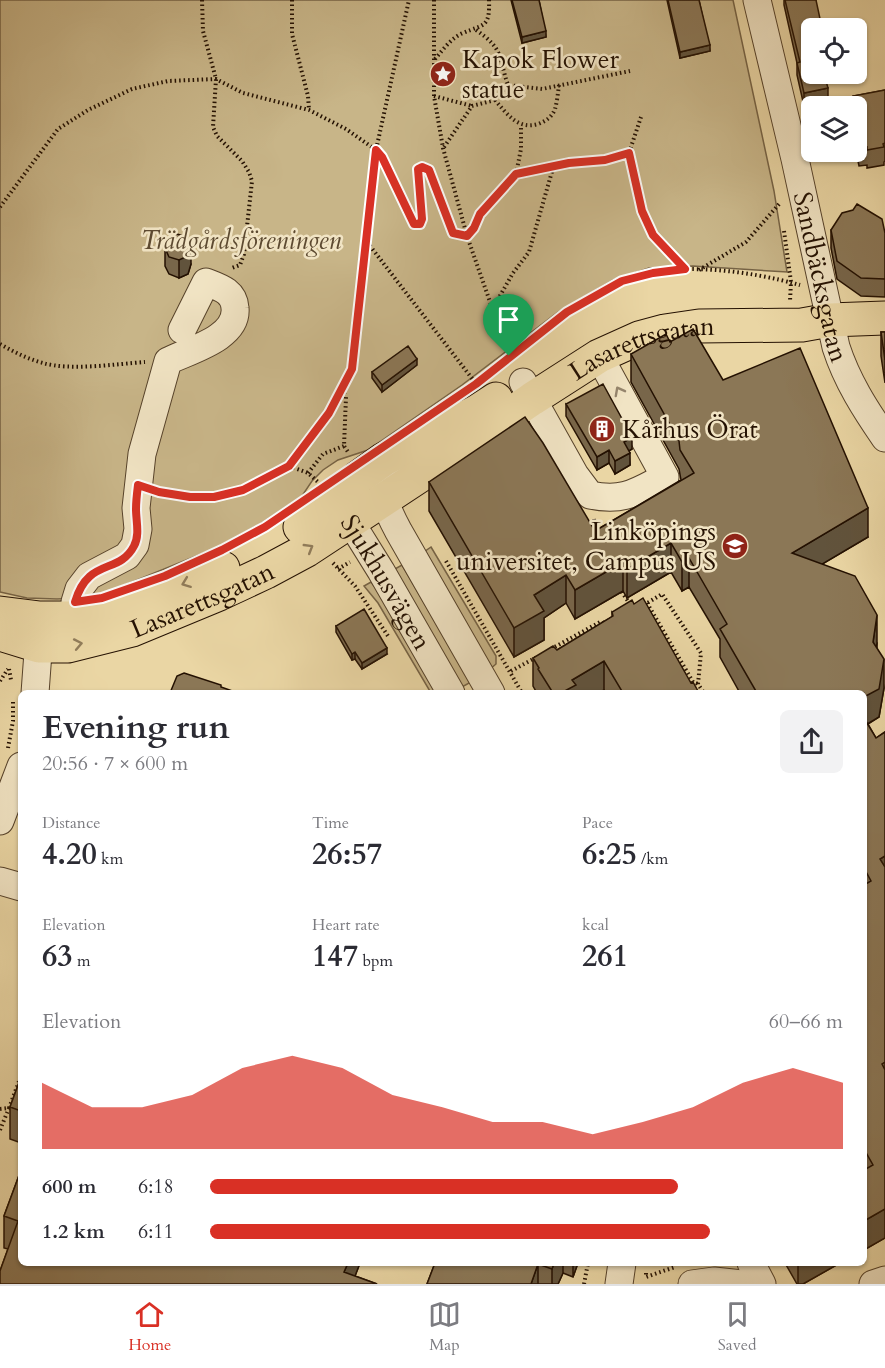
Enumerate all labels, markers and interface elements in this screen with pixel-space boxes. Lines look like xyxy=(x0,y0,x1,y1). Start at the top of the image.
map controls xyxy=(801,18,867,162)
button: locate xyxy=(801,18,867,84)
place label: Kapok Flower statue xyxy=(462,42,620,107)
place icon: Kapok Flower statue xyxy=(428,59,458,89)
button: layers xyxy=(801,96,867,162)
street label: Sandbäcksgatan xyxy=(785,189,857,367)
park label: Trädgårdsföreningen xyxy=(141,223,342,258)
pin xyxy=(483,294,534,356)
icon: arrive xyxy=(492,303,525,336)
street label: Lasarettsgatan xyxy=(562,308,715,388)
one-way arrow xyxy=(615,387,626,397)
place label: Kårhus Örat xyxy=(622,412,758,447)
building icon: Kårhus Örat xyxy=(587,414,617,444)
street label: Sjukhusvägen xyxy=(333,508,440,656)
place label: Linköpings universitet, Campus US xyxy=(456,514,716,579)
school or university icon: Linköpings universitet, Campus US xyxy=(720,531,750,561)
one-way arrow xyxy=(303,544,313,555)
street label: Lasarettsgatan xyxy=(125,553,280,646)
one-way arrow xyxy=(181,576,192,589)
one-way arrow xyxy=(72,638,82,651)
text: Evening run xyxy=(42,705,230,750)
button: share xyxy=(780,710,843,773)
text: 20:56 · 7 × 600 m xyxy=(42,750,188,777)
text: Distance xyxy=(42,812,100,834)
text: Time xyxy=(312,812,349,834)
text: Pace xyxy=(582,812,613,834)
text: 4.20 xyxy=(42,834,97,875)
text: 26:57 xyxy=(312,834,382,875)
text: 6:25 xyxy=(582,834,637,875)
text: km xyxy=(97,848,123,870)
text: /km xyxy=(637,848,668,870)
text: Elevation xyxy=(42,914,106,936)
text: Heart rate xyxy=(312,914,380,936)
text: kcal xyxy=(582,914,609,936)
text: 63 xyxy=(42,936,73,977)
text: 147 xyxy=(312,936,358,977)
text: 261 xyxy=(582,936,628,977)
text: m xyxy=(73,950,91,972)
text: bpm xyxy=(358,950,393,972)
text: Elevation xyxy=(42,1008,121,1035)
text: 60–66 m xyxy=(769,1008,843,1035)
text: 600 m xyxy=(42,1173,97,1200)
text: 6:18 xyxy=(138,1173,174,1200)
text: 1.2 km xyxy=(42,1218,105,1245)
text: 6:11 xyxy=(138,1218,174,1245)
tab: Home xyxy=(128,1298,171,1356)
tab: Map xyxy=(428,1298,461,1356)
tab: Saved xyxy=(718,1298,757,1356)

